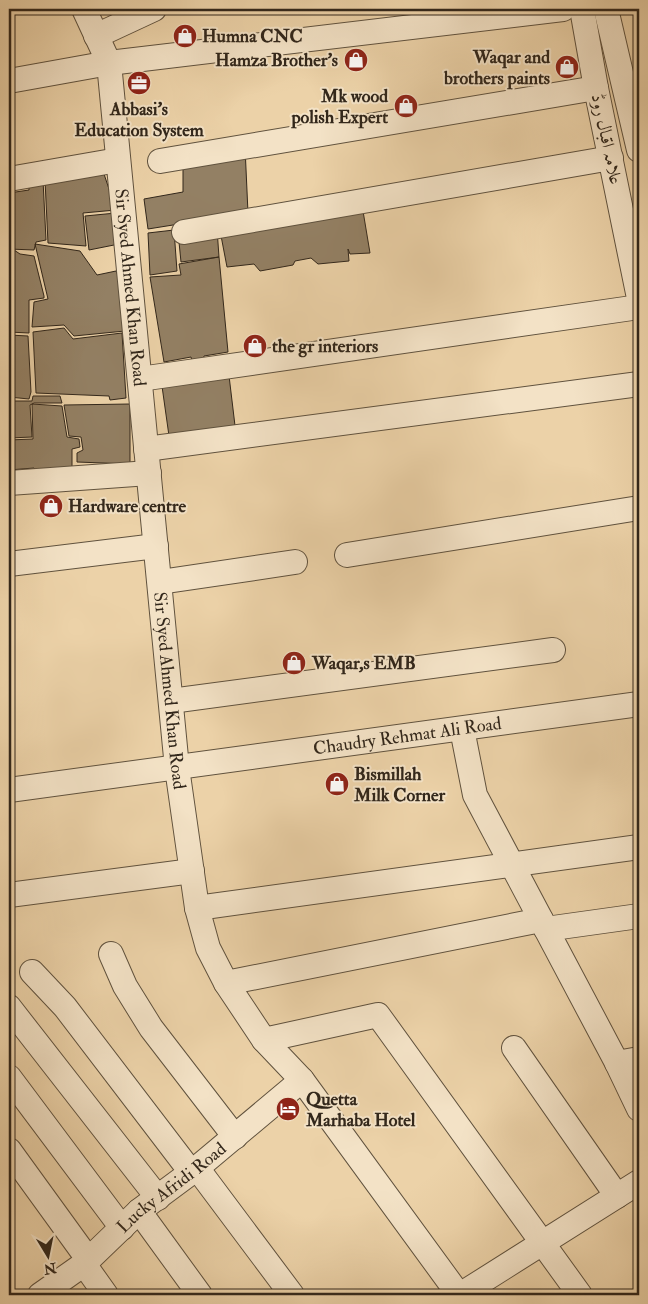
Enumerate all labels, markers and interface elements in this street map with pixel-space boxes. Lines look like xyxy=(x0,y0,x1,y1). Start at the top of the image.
shop icon: Humna CNC xyxy=(172,23,198,49)
place label: Humna CNC xyxy=(202,25,303,48)
place label: Waqar and brothers paints xyxy=(443,46,550,90)
shop icon: Hamza Brother's xyxy=(343,47,369,73)
place label: Hamza Brother's xyxy=(215,49,338,72)
shop icon: Waqar and brothers paints xyxy=(554,54,580,80)
office icon: Abbasi's Education System xyxy=(126,70,152,96)
place label: Mk wood polish Expert xyxy=(290,85,388,129)
street label: علامہ اقبال روڈ xyxy=(586,91,627,187)
shop icon: Mk wood polish Expert xyxy=(393,93,419,119)
place label: Abbasi's Education System xyxy=(74,98,205,142)
street label: Sir Syed Ahmed Khan Road xyxy=(109,188,151,387)
shop icon: the gr interiors xyxy=(242,333,268,359)
place label: the gr interiors xyxy=(272,335,378,358)
shop icon: Hardware centre xyxy=(38,493,64,519)
place label: Hardware centre xyxy=(68,495,186,518)
street label: Sir Syed Ahmed Khan Road xyxy=(148,591,191,791)
shop icon: Waqar,s EMB xyxy=(281,650,307,676)
place label: Waqar,s EMB xyxy=(311,652,416,675)
street label: Chaudry Rehmat Ali Road xyxy=(312,712,503,760)
place label: Bismillah Milk Corner xyxy=(353,763,446,807)
shop icon: Bismillah Milk Corner xyxy=(324,771,350,797)
place label: Quetta Marhaba Hotel xyxy=(305,1088,416,1132)
hotel icon: Quetta Marhaba Hotel xyxy=(275,1096,301,1122)
street label: Lucky Afridi Road xyxy=(112,1137,231,1238)
north arrow xyxy=(22,1232,72,1282)
text: N xyxy=(42,1259,59,1278)

